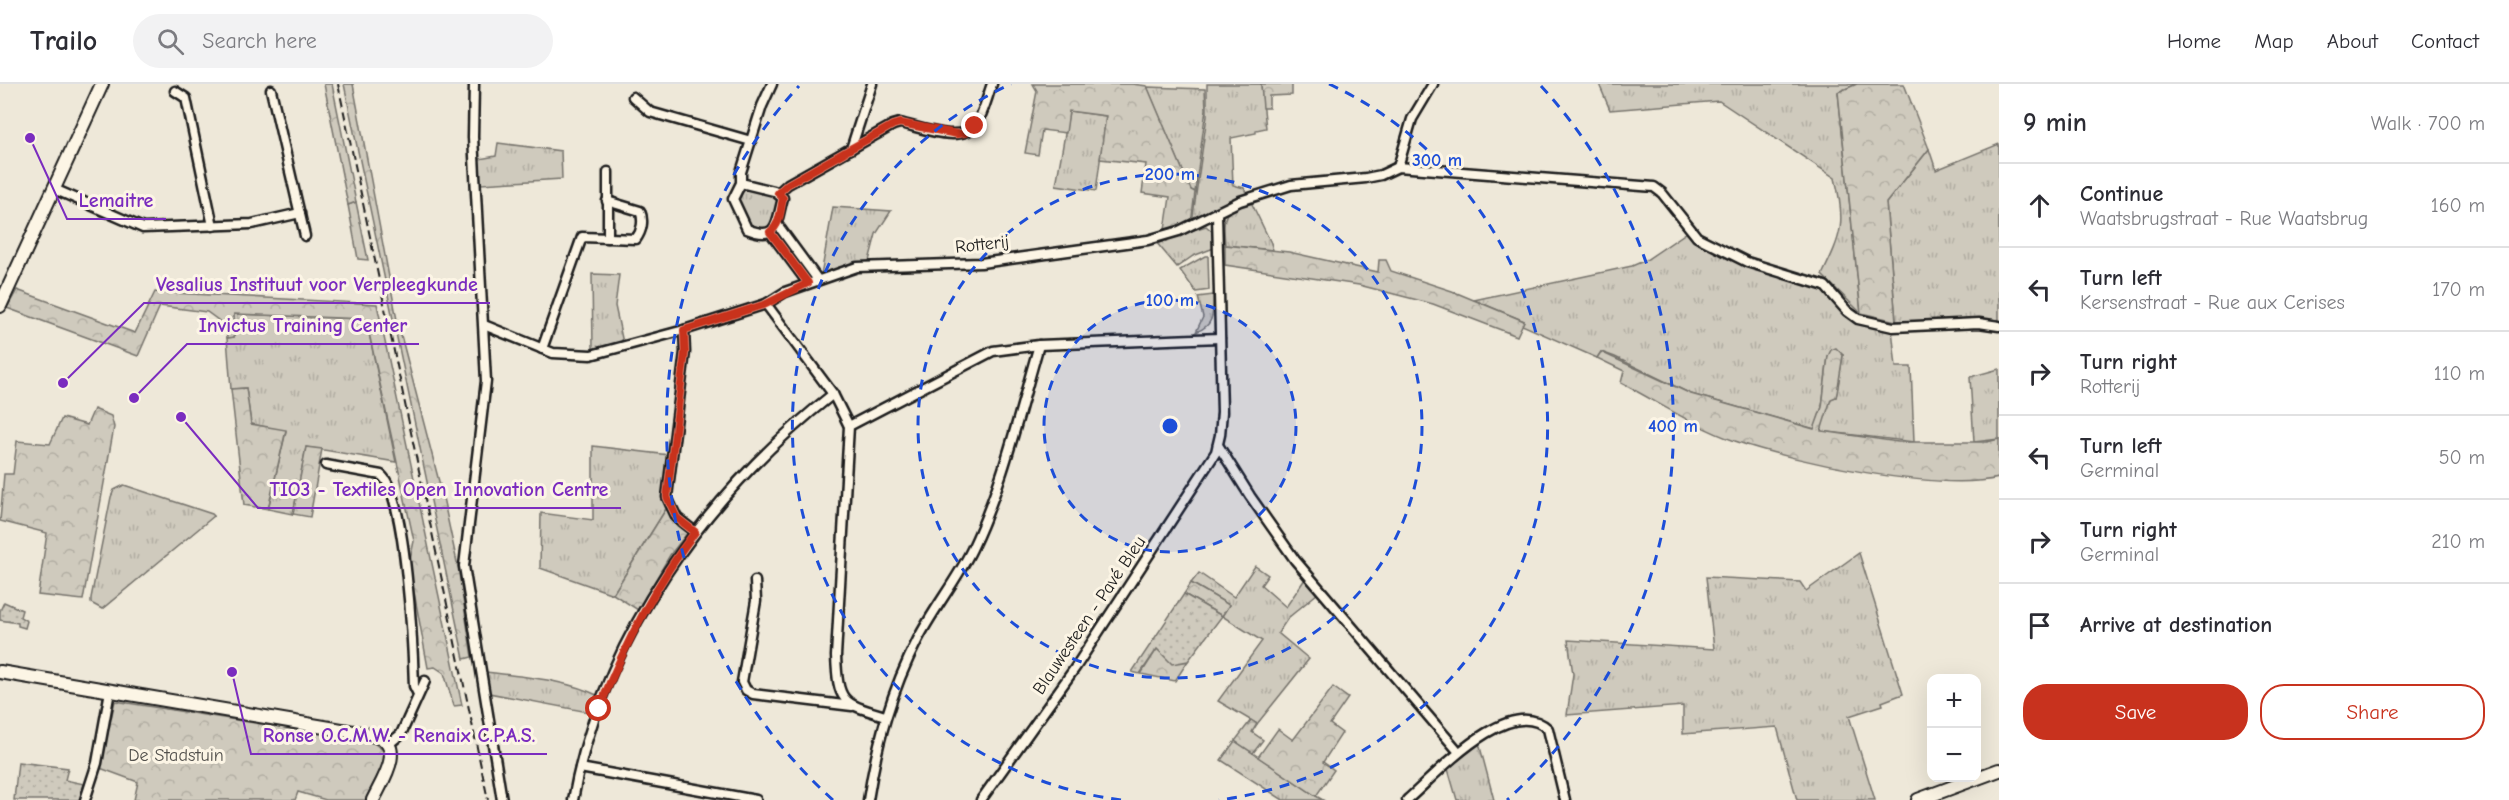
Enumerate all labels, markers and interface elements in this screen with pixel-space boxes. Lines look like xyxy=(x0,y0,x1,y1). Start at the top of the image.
search box xyxy=(133,14,553,68)
text: Trailo xyxy=(30,25,97,57)
icon: search xyxy=(154,25,187,58)
text: Search here xyxy=(202,28,317,54)
text: Home xyxy=(2167,29,2221,53)
text: Map xyxy=(2254,29,2294,53)
text: About xyxy=(2327,29,2378,53)
text: Contact xyxy=(2411,29,2479,53)
text: 9 min xyxy=(2023,108,2087,138)
route end xyxy=(961,112,987,138)
text: Walk · 700 m xyxy=(2371,112,2485,135)
text: 300 m xyxy=(1412,150,1462,171)
text: 200 m xyxy=(1145,164,1195,185)
callout: Lemaitre xyxy=(67,181,166,219)
text: Continue xyxy=(2080,181,2163,207)
text: Lemaitre xyxy=(79,189,154,212)
icon: ahead xyxy=(2023,189,2056,222)
text: 160 m xyxy=(2431,194,2485,217)
text: Waatsbrugstraat - Rue Waatsbrug xyxy=(2080,207,2368,230)
street label: Rotterij xyxy=(954,231,1010,258)
callout: Vesalius Instituut voor Verpleegkunde xyxy=(144,265,490,303)
text: Turn left xyxy=(2080,265,2162,291)
text: Vesalius Instituut voor Verpleegkunde xyxy=(156,273,478,296)
icon: left xyxy=(2023,273,2056,306)
text: 170 m xyxy=(2432,278,2485,301)
text: 100 m xyxy=(1146,290,1194,311)
text: Kersenstraat - Rue aux Cerises xyxy=(2080,291,2345,314)
callout: Invictus Training Center xyxy=(187,306,419,344)
text: Invictus Training Center xyxy=(199,314,407,337)
text: Turn right xyxy=(2080,349,2177,375)
icon: right xyxy=(2023,357,2056,390)
text: 110 m xyxy=(2434,362,2485,385)
text: Rotterij xyxy=(2080,375,2140,398)
centre of rings xyxy=(1160,416,1180,436)
text: 400 m xyxy=(1648,416,1698,437)
text: Turn left xyxy=(2080,433,2162,459)
icon: left xyxy=(2023,441,2056,474)
text: 50 m xyxy=(2439,446,2485,469)
text: Germinal xyxy=(2080,459,2159,482)
callout: TIO3 - Textiles Open Innovation Centre xyxy=(258,470,621,508)
text: TIO3 - Textiles Open Innovation Centre xyxy=(270,478,609,501)
text: Turn right xyxy=(2080,517,2177,543)
icon: right xyxy=(2023,525,2056,558)
text: 210 m xyxy=(2431,530,2485,553)
street label: Blauwesteen - Pavé Bleu xyxy=(1029,532,1150,698)
text: Germinal xyxy=(2080,543,2159,566)
icon: arrive xyxy=(2023,609,2056,642)
text: Arrive at destination xyxy=(2080,612,2272,638)
map controls xyxy=(1927,674,1981,782)
button: + xyxy=(1927,674,1981,728)
button: Save xyxy=(2023,684,2248,740)
button: Share xyxy=(2260,684,2485,740)
route start xyxy=(585,695,611,721)
callout: Ronse O.C.M.W. - Renaix C.P.A.S. xyxy=(251,716,547,754)
text: Ronse O.C.M.W. - Renaix C.P.A.S. xyxy=(263,724,535,747)
button: − xyxy=(1927,728,1981,782)
park label: De Stadstuin xyxy=(128,745,224,766)

